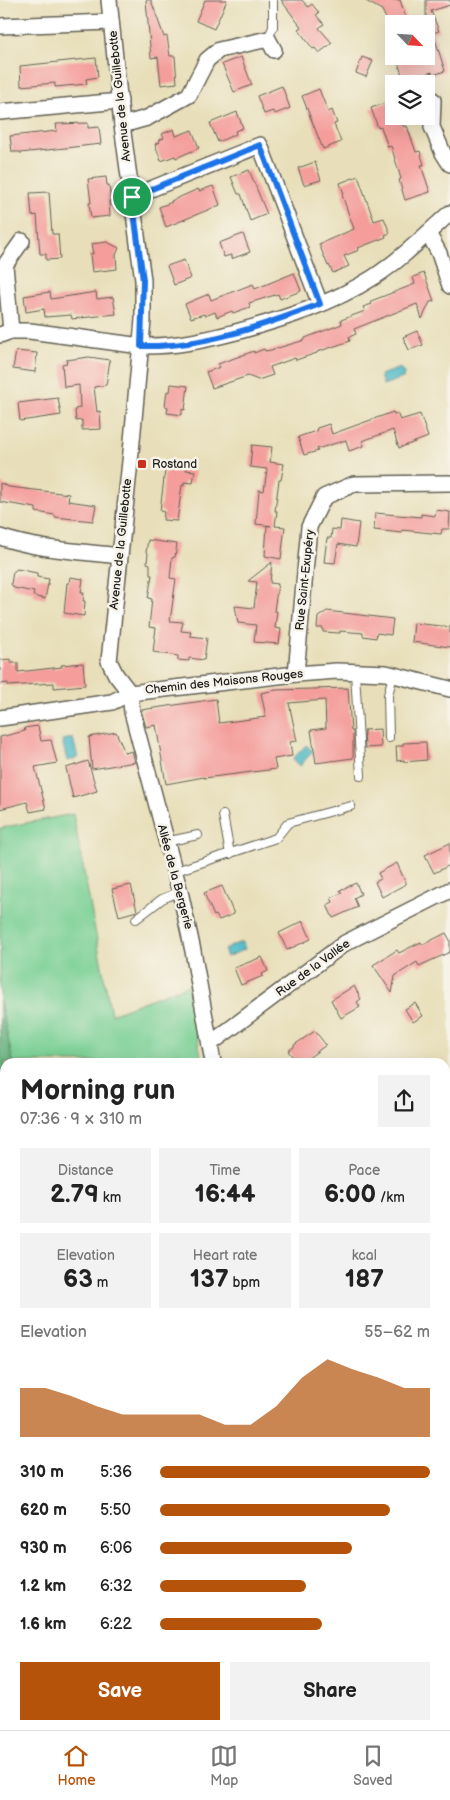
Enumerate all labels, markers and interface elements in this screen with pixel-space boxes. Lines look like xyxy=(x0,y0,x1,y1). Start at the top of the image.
north arrow xyxy=(385,15,435,65)
map controls xyxy=(385,15,435,125)
street label: Avenue de la Guillebotte xyxy=(106,30,134,162)
button: layers xyxy=(385,75,435,125)
pin xyxy=(111,176,153,218)
icon: arrive xyxy=(118,183,146,211)
place label: Rostand xyxy=(152,457,197,472)
marker: Rostand xyxy=(136,458,148,470)
street label: Avenue de la Guillebotte xyxy=(107,478,135,610)
street label: Rue Saint-Exupéry xyxy=(292,528,318,631)
street label: Chemin des Maisons Rouges xyxy=(144,666,304,698)
street label: Allée de la Bergerie xyxy=(154,823,196,931)
street label: Rue de la Vallée xyxy=(273,936,353,1000)
text: Morning run xyxy=(20,1074,175,1107)
button: share xyxy=(378,1075,430,1127)
text: 07:36 · 9 × 310 m xyxy=(20,1110,142,1129)
text: Distance xyxy=(58,1162,114,1179)
text: Time xyxy=(209,1162,241,1179)
text: Pace xyxy=(348,1162,380,1179)
text: 2.79 xyxy=(50,1179,99,1210)
text: 16:44 xyxy=(194,1179,256,1210)
text: 6:00 xyxy=(324,1179,376,1210)
text: km xyxy=(99,1189,121,1206)
text: /km xyxy=(376,1189,405,1206)
text: Elevation xyxy=(56,1247,115,1264)
text: Heart rate xyxy=(193,1247,257,1264)
text: kcal xyxy=(352,1247,377,1264)
text: 63 xyxy=(63,1264,93,1295)
text: 137 xyxy=(190,1264,229,1295)
text: 187 xyxy=(345,1264,384,1295)
text: m xyxy=(93,1274,108,1291)
text: bpm xyxy=(229,1274,260,1291)
text: Elevation xyxy=(20,1323,87,1342)
text: 55–62 m xyxy=(364,1323,430,1342)
text: 310 m xyxy=(20,1463,64,1482)
text: 5:36 xyxy=(100,1463,132,1482)
text: 620 m xyxy=(20,1501,67,1520)
text: 5:50 xyxy=(100,1501,131,1520)
text: 930 m xyxy=(20,1539,67,1558)
text: 6:06 xyxy=(100,1539,132,1558)
text: 1.2 km xyxy=(20,1577,66,1596)
text: 6:32 xyxy=(100,1577,132,1596)
text: 1.6 km xyxy=(20,1615,66,1634)
text: 6:22 xyxy=(100,1615,132,1634)
button: Save xyxy=(20,1662,220,1720)
button: Share xyxy=(230,1662,430,1720)
tab: Home xyxy=(57,1742,95,1789)
tab: Map xyxy=(210,1742,238,1789)
tab: Saved xyxy=(353,1742,393,1789)

